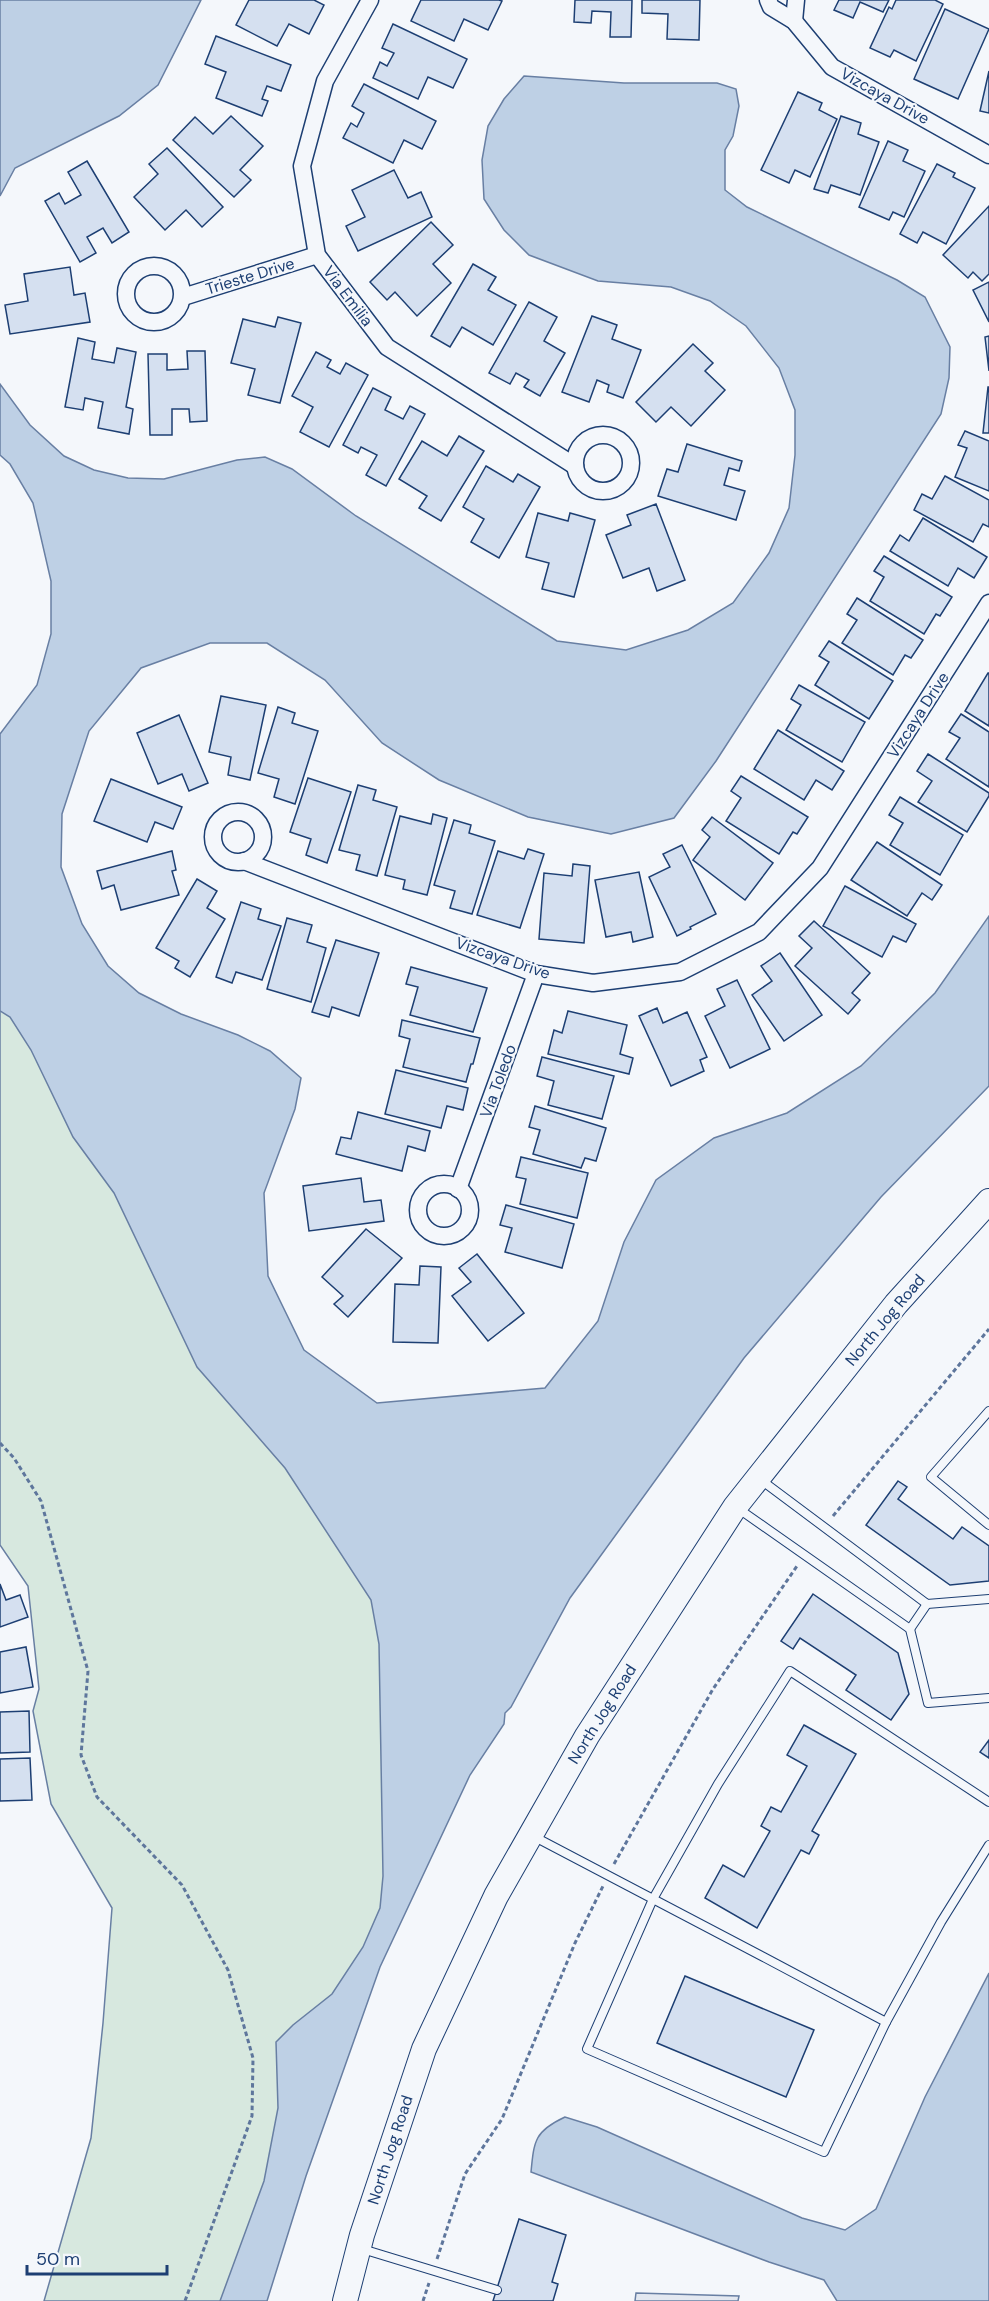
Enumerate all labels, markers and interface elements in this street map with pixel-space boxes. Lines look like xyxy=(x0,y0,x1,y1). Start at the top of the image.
street label: Vizcaya Drive xyxy=(837,63,933,129)
street label: Trieste Drive xyxy=(203,253,297,299)
street label: Via Emilia xyxy=(318,261,378,331)
street label: Vizcaya Drive xyxy=(882,668,954,762)
street label: Vizcaya Drive xyxy=(453,932,553,984)
street label: Via Toledo xyxy=(475,1041,521,1121)
street label: North Jog Road xyxy=(840,1270,930,1370)
street label: North Jog Road xyxy=(563,1660,641,1768)
street label: North Jog Road xyxy=(362,2093,418,2207)
scale bar xyxy=(27,2238,166,2276)
text: 50 m xyxy=(36,2247,80,2271)

